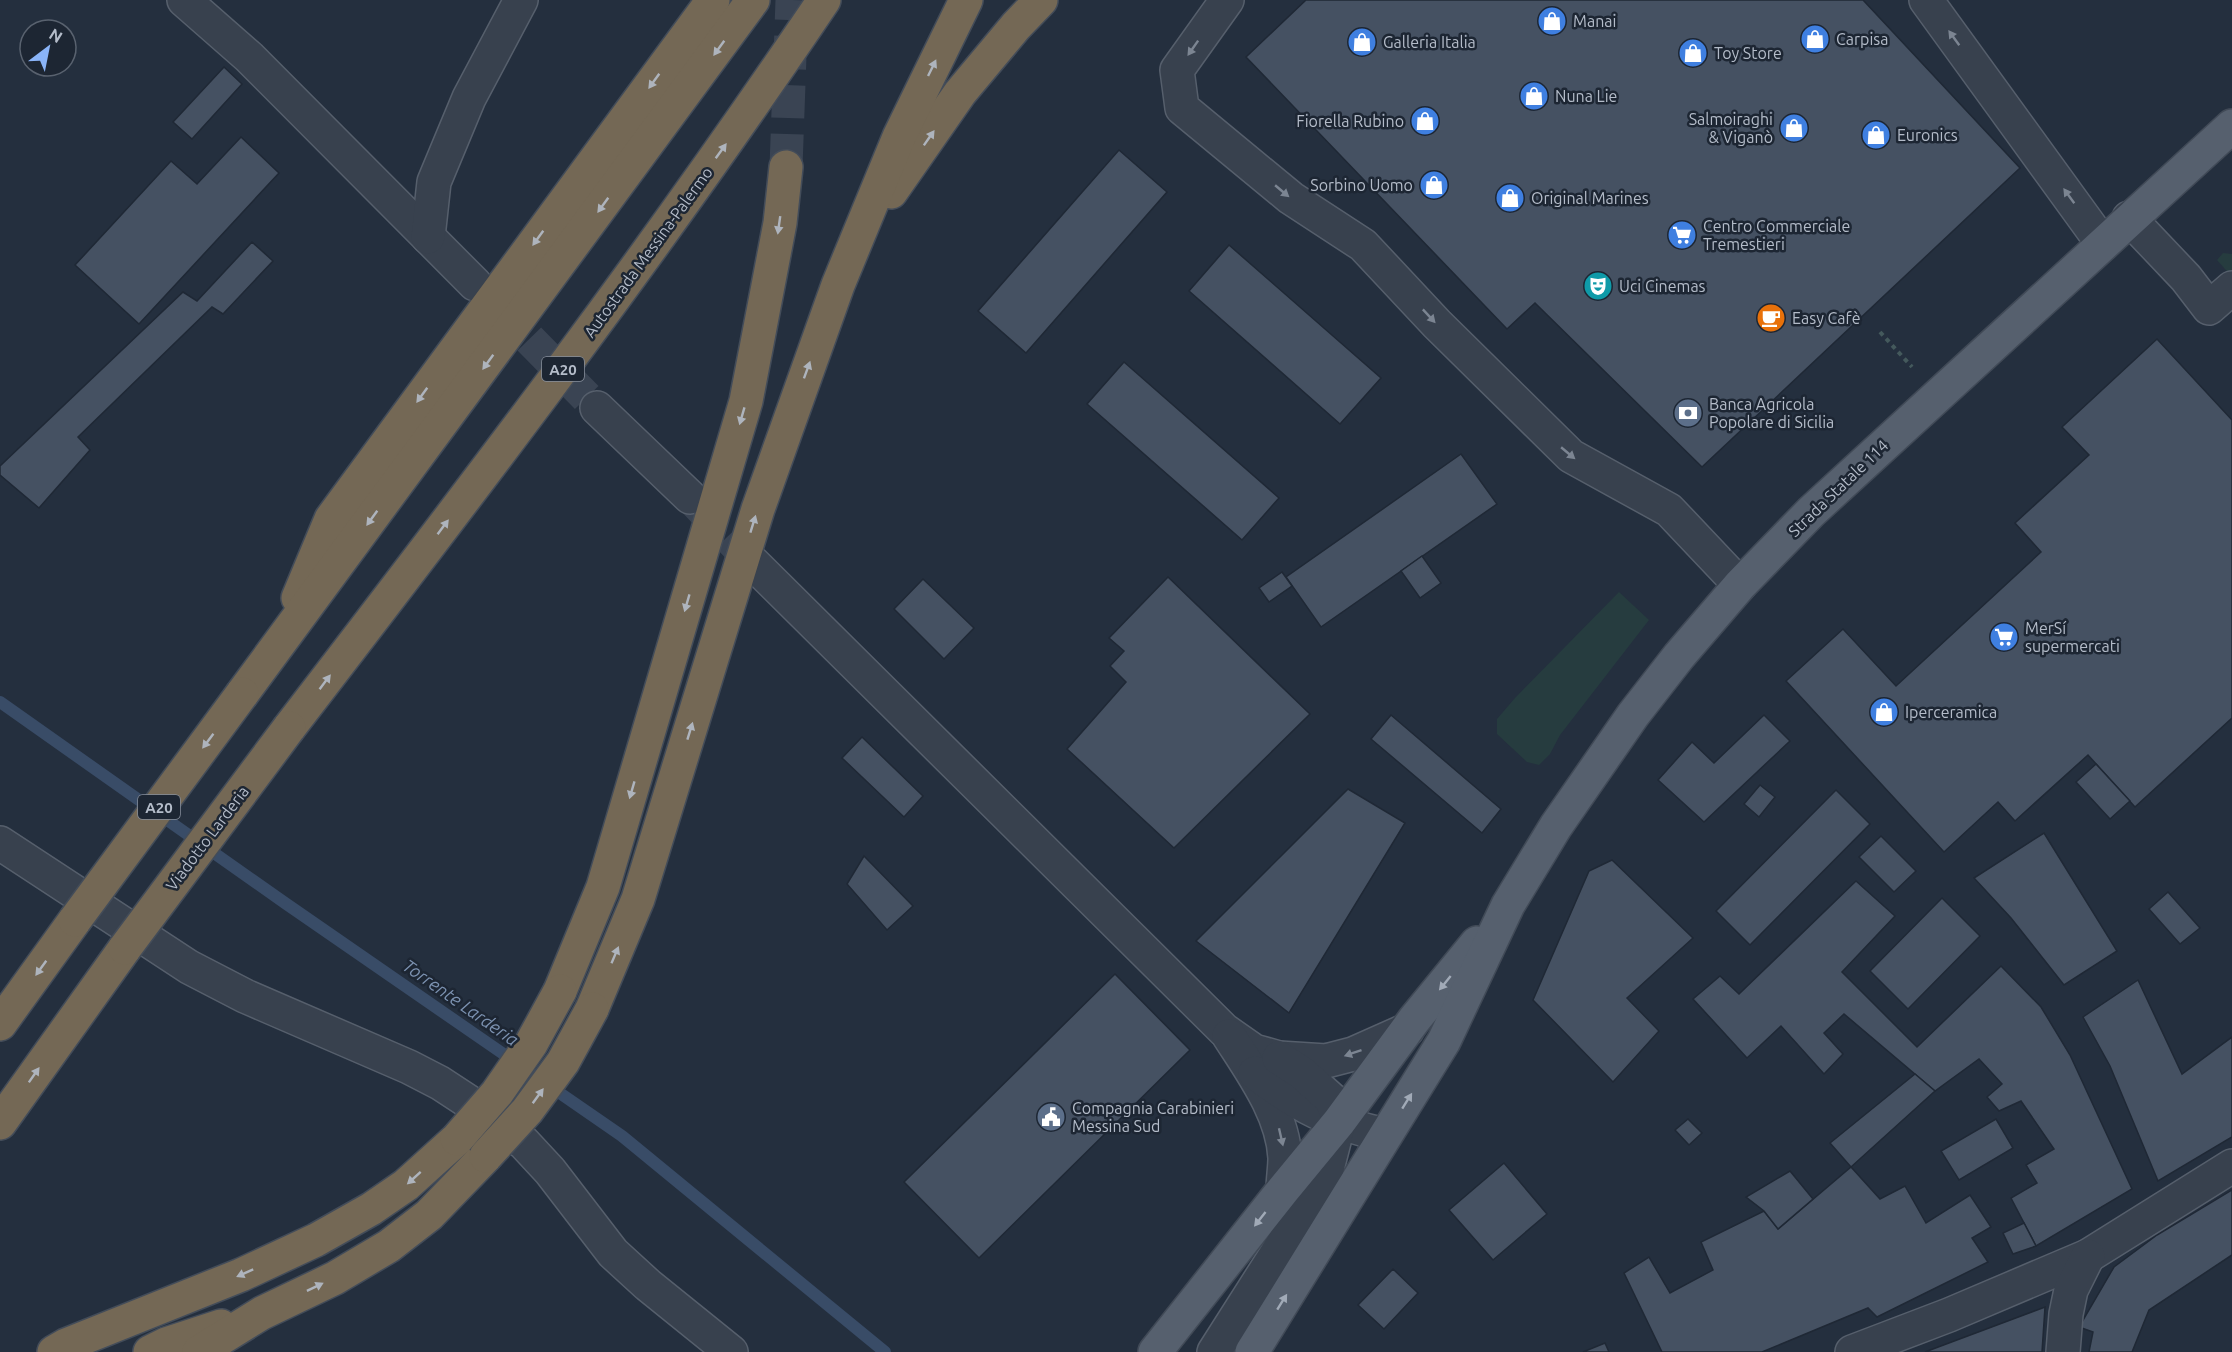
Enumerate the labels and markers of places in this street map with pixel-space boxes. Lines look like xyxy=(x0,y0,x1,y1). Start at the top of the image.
shop icon: Manai xyxy=(1536,5,1568,37)
place label: Manai xyxy=(1573,12,1616,30)
shop icon: Carpisa xyxy=(1799,23,1831,55)
shop icon: Galleria Italia xyxy=(1346,26,1378,58)
place label: Carpisa xyxy=(1836,30,1889,48)
place label: Galleria Italia xyxy=(1383,33,1476,51)
shop icon: Toy Store xyxy=(1677,37,1709,69)
place label: Toy Store xyxy=(1714,44,1782,62)
shop icon: Nuna Lie xyxy=(1518,80,1550,112)
place label: Nuna Lie xyxy=(1555,87,1617,105)
shop icon: Fiorella Rubino xyxy=(1409,105,1441,137)
place label: Salmoiraghi & Viganò xyxy=(1689,110,1773,146)
place label: Fiorella Rubino xyxy=(1296,112,1404,130)
shop icon: Salmoiraghi & Viganò xyxy=(1778,112,1810,144)
shop icon: Euronics xyxy=(1860,119,1892,151)
place label: Euronics xyxy=(1897,126,1958,144)
shop icon: Sorbino Uomo xyxy=(1418,169,1450,201)
place label: Sorbino Uomo xyxy=(1310,176,1413,194)
shop icon: Original Marines xyxy=(1494,182,1526,214)
place label: Original Marines xyxy=(1531,189,1649,207)
place label: Centro Commerciale Tremestieri xyxy=(1703,217,1850,253)
supermarket icon: Centro Commerciale Tremestieri xyxy=(1666,219,1698,251)
theatre icon: Uci Cinemas xyxy=(1582,270,1614,302)
place label: Uci Cinemas xyxy=(1619,277,1706,295)
cafe icon: Easy Cafè xyxy=(1755,302,1787,334)
place label: Easy Cafè xyxy=(1792,309,1860,327)
place label: Banca Agricola Popolare di Sicilia xyxy=(1709,395,1834,431)
bank icon: Banca Agricola Popolare di Sicilia xyxy=(1672,397,1704,429)
place label: MerSí supermercati xyxy=(2025,619,2120,655)
supermarket icon: MerSí supermercati xyxy=(1988,621,2020,653)
shop icon: Iperceramica xyxy=(1868,696,1900,728)
place label: Iperceramica xyxy=(1905,703,1997,721)
place label: Compagnia Carabinieri Messina Sud xyxy=(1072,1099,1234,1135)
public building icon: Compagnia Carabinieri Messina Sud xyxy=(1035,1101,1067,1133)

